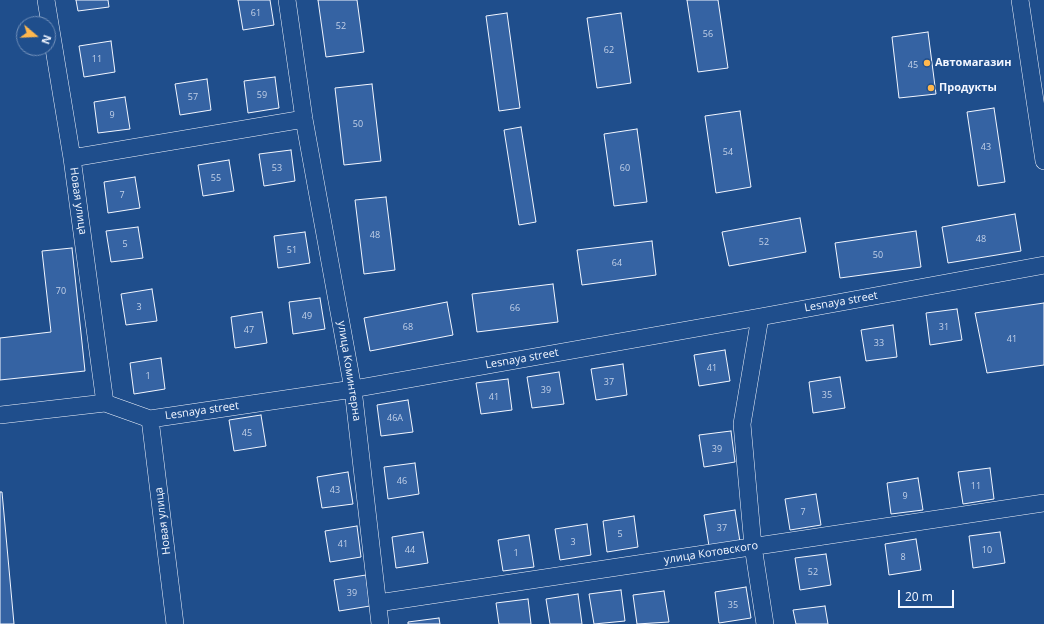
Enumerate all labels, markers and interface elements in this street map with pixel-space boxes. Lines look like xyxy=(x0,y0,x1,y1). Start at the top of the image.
house number: 61 xyxy=(251,8,261,18)
north arrow xyxy=(16,16,56,56)
house number: 52 xyxy=(336,21,346,31)
house number: 56 xyxy=(703,29,713,39)
text: N xyxy=(38,33,55,46)
house number: 62 xyxy=(604,45,614,55)
house number: 11 xyxy=(92,54,102,64)
place label: Автомагазин xyxy=(935,56,1012,70)
marker: Автомагазин xyxy=(922,58,932,68)
house number: 45 xyxy=(908,60,918,70)
place label: Продукты xyxy=(939,81,997,95)
marker: Продукты xyxy=(926,83,936,93)
house number: 59 xyxy=(257,90,267,100)
house number: 57 xyxy=(188,92,198,102)
house number: 9 xyxy=(109,110,115,120)
house number: 50 xyxy=(353,119,363,129)
house number: 43 xyxy=(981,142,991,152)
house number: 54 xyxy=(723,147,733,157)
house number: 53 xyxy=(272,163,282,173)
house number: 60 xyxy=(620,163,630,173)
street label: Новая улица xyxy=(67,166,89,236)
house number: 55 xyxy=(211,173,221,183)
house number: 7 xyxy=(119,190,125,200)
house number: 48 xyxy=(370,230,380,240)
house number: 48 xyxy=(976,234,986,244)
house number: 52 xyxy=(759,237,769,247)
house number: 5 xyxy=(122,239,128,249)
house number: 51 xyxy=(287,245,297,255)
house number: 50 xyxy=(873,250,883,260)
house number: 64 xyxy=(612,258,622,268)
house number: 70 xyxy=(56,286,66,296)
street label: Lesnaya street xyxy=(803,289,879,315)
house number: 3 xyxy=(136,302,142,312)
house number: 66 xyxy=(510,303,520,313)
house number: 49 xyxy=(302,311,312,321)
street label: улица Коминтерна xyxy=(335,320,363,422)
house number: 68 xyxy=(403,322,413,332)
house number: 31 xyxy=(939,322,949,332)
house number: 47 xyxy=(244,325,254,335)
house number: 41 xyxy=(1007,334,1017,344)
house number: 33 xyxy=(874,338,884,348)
street label: Lesnaya street xyxy=(484,346,560,372)
house number: 41 xyxy=(707,363,717,373)
house number: 1 xyxy=(145,371,151,381)
house number: 37 xyxy=(604,377,614,387)
house number: 39 xyxy=(541,385,551,395)
house number: 35 xyxy=(822,390,832,400)
house number: 41 xyxy=(489,392,499,402)
street label: Lesnaya street xyxy=(164,399,240,423)
house number: 46А xyxy=(387,413,403,423)
house number: 45 xyxy=(242,428,252,438)
house number: 39 xyxy=(712,444,722,454)
house number: 46 xyxy=(397,476,407,486)
house number: 11 xyxy=(971,481,981,491)
house number: 43 xyxy=(330,485,340,495)
street label: Новая улица xyxy=(152,486,174,556)
house number: 9 xyxy=(902,491,908,501)
house number: 7 xyxy=(800,507,806,517)
house number: 37 xyxy=(717,523,727,533)
house number: 5 xyxy=(617,529,623,539)
house number: 3 xyxy=(570,537,576,547)
house number: 41 xyxy=(338,539,348,549)
street label: улица Котовского xyxy=(663,539,759,567)
house number: 44 xyxy=(405,545,415,555)
house number: 10 xyxy=(982,545,992,555)
house number: 1 xyxy=(513,548,519,558)
house number: 8 xyxy=(900,552,906,562)
house number: 52 xyxy=(808,567,818,577)
scale bar xyxy=(900,582,956,608)
house number: 39 xyxy=(347,588,357,598)
text: 20 m xyxy=(905,588,933,605)
house number: 35 xyxy=(728,600,738,610)

